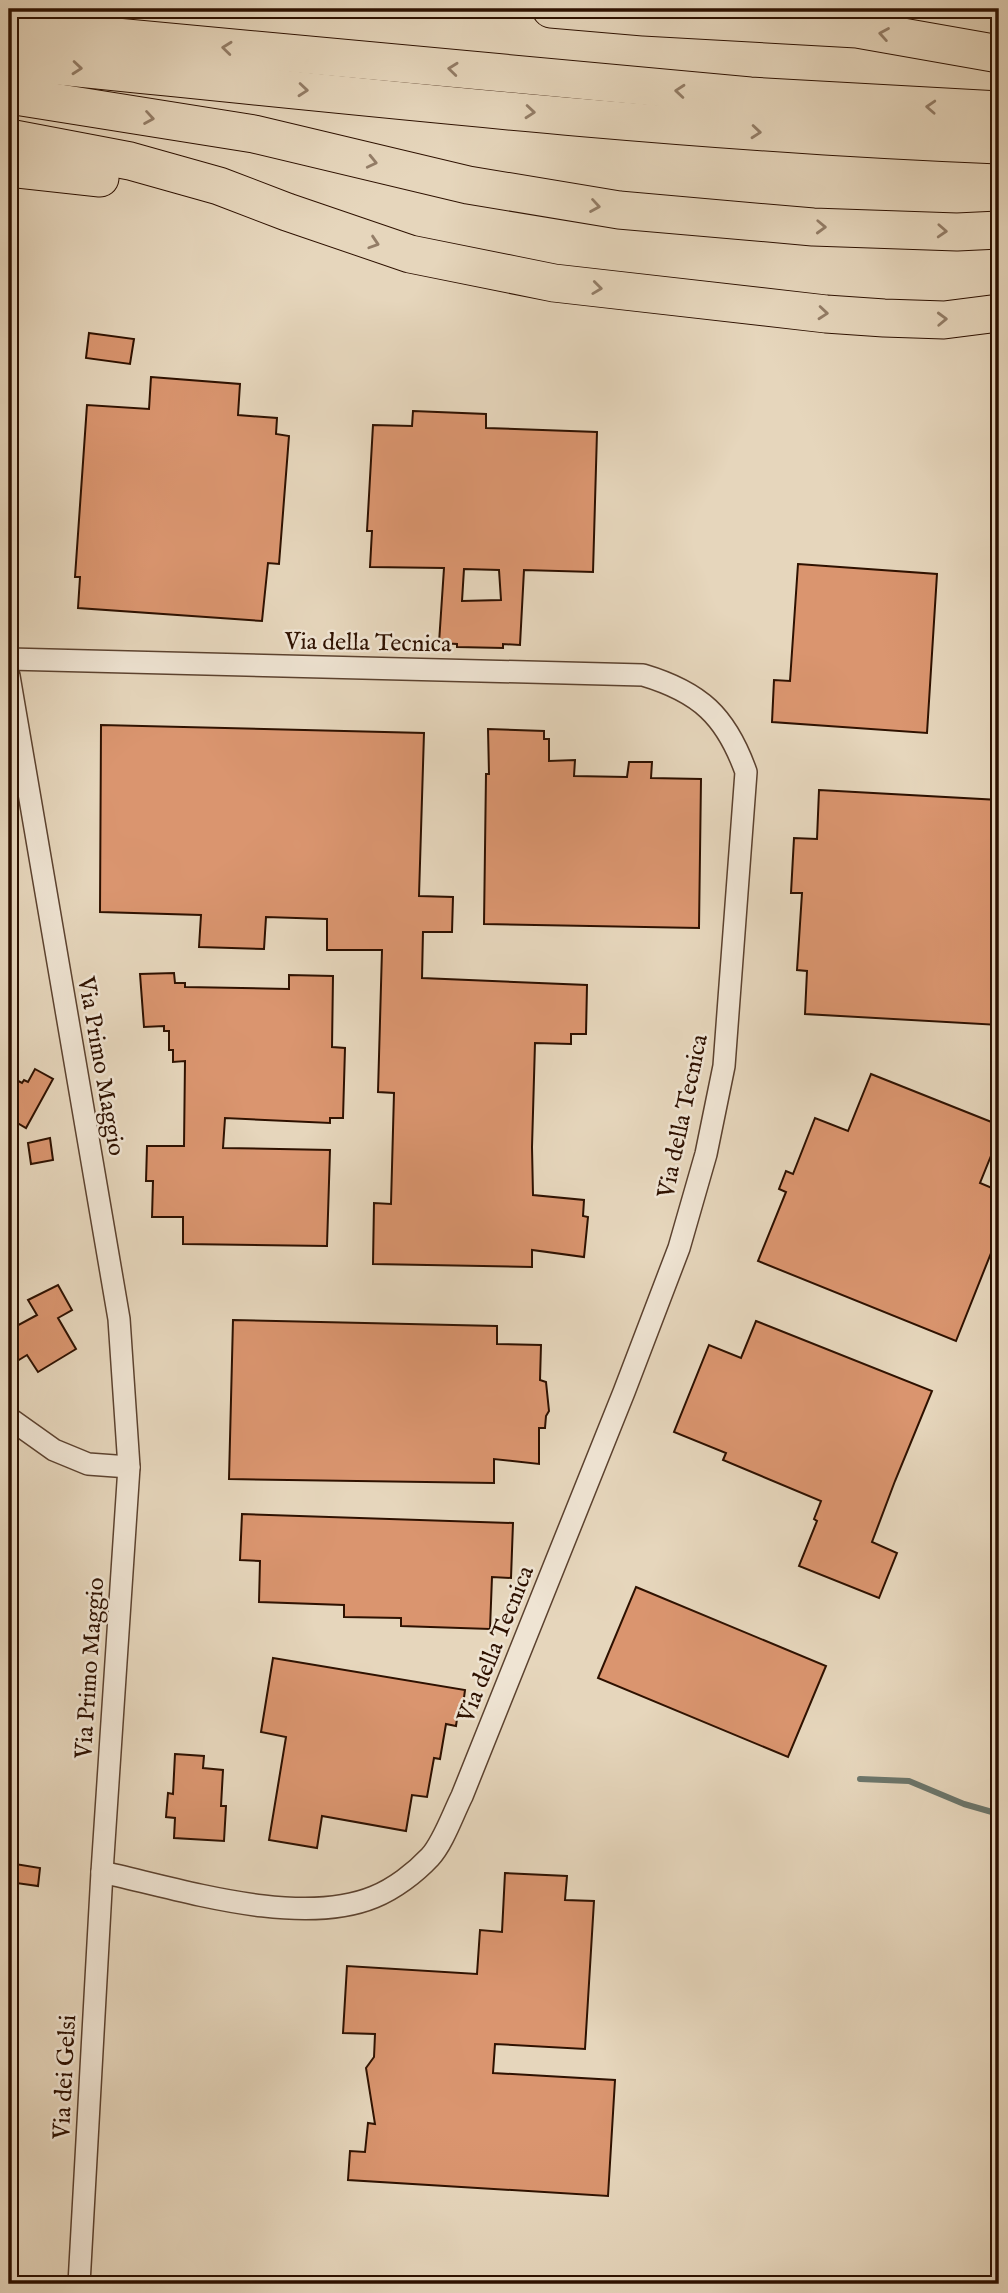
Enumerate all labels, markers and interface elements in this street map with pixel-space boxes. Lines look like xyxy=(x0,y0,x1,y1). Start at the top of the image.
one-way arrow xyxy=(878,27,890,42)
one-way arrow xyxy=(221,41,232,56)
one-way arrow xyxy=(71,60,82,75)
one-way arrow xyxy=(447,62,459,77)
one-way arrow xyxy=(298,82,309,97)
one-way arrow xyxy=(674,83,685,98)
one-way arrow xyxy=(925,100,936,115)
one-way arrow xyxy=(524,104,535,119)
one-way arrow xyxy=(143,110,155,125)
one-way arrow xyxy=(751,124,762,139)
one-way arrow xyxy=(366,154,378,168)
one-way arrow xyxy=(589,198,601,213)
one-way arrow xyxy=(816,219,827,235)
one-way arrow xyxy=(937,224,948,239)
one-way arrow xyxy=(368,235,380,249)
one-way arrow xyxy=(591,281,603,296)
one-way arrow xyxy=(818,305,829,320)
one-way arrow xyxy=(937,311,948,326)
street label: Via della Tecnica xyxy=(283,627,452,660)
street label: Via Primo Maggio xyxy=(69,973,132,1158)
street label: Via della Tecnica xyxy=(651,1031,716,1202)
street label: Via della Tecnica xyxy=(450,1561,542,1729)
street label: Via Primo Maggio xyxy=(69,1576,112,1761)
street label: Via dei Gelsi xyxy=(47,2014,84,2141)

